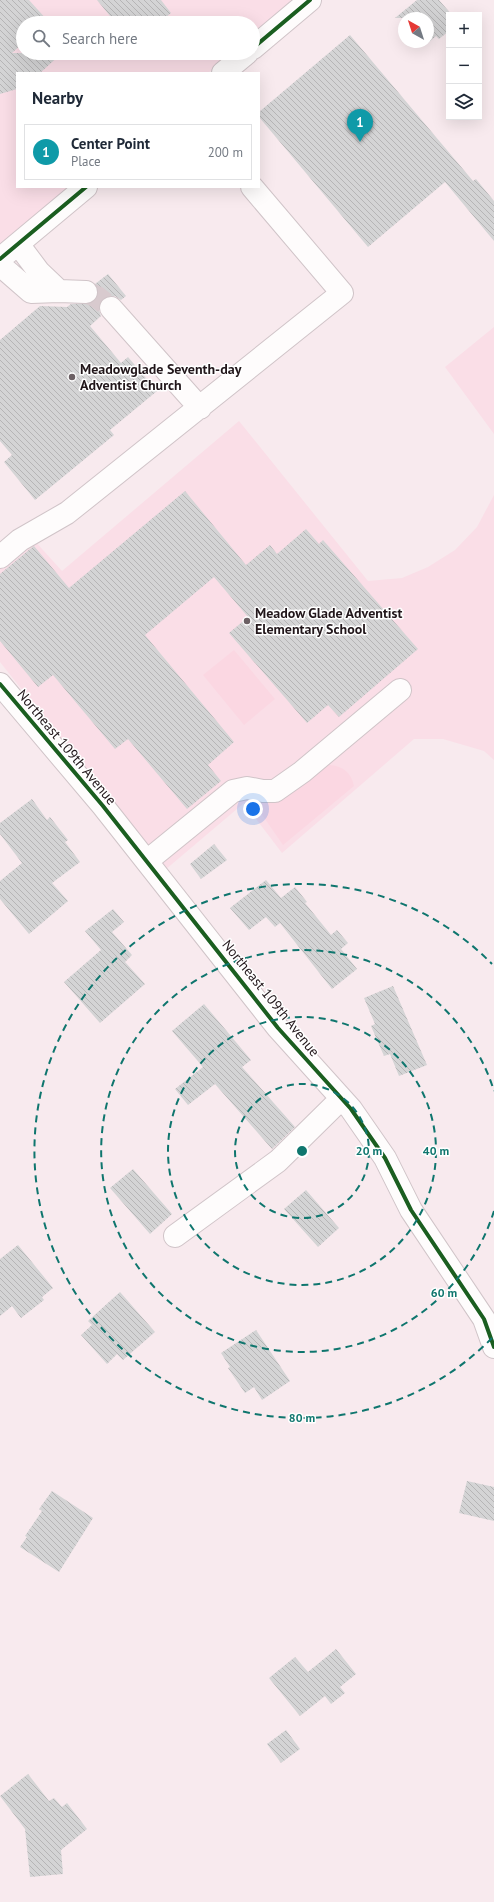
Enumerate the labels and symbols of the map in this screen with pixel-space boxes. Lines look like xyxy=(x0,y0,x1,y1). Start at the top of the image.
north arrow xyxy=(398,12,434,48)
pin: 1 xyxy=(347,109,373,142)
place label: Meadowglade Seventh-day Adventist Church xyxy=(80,360,242,394)
marker: Meadowglade Seventh-day Adventist Church xyxy=(67,372,77,382)
place label: Meadow Glade Adventist Elementary School xyxy=(255,604,402,638)
marker: Meadow Glade Adventist Elementary School xyxy=(242,616,252,626)
street label: Northeast 109th Avenue xyxy=(13,686,121,808)
your location xyxy=(243,799,263,819)
street label: Northeast 109th Avenue xyxy=(218,936,324,1060)
text: 20 m xyxy=(356,1143,382,1158)
text: 40 m xyxy=(423,1143,449,1158)
centre of rings xyxy=(295,1144,309,1158)
text: 60 m xyxy=(431,1285,457,1300)
text: 80 m xyxy=(289,1410,315,1425)

